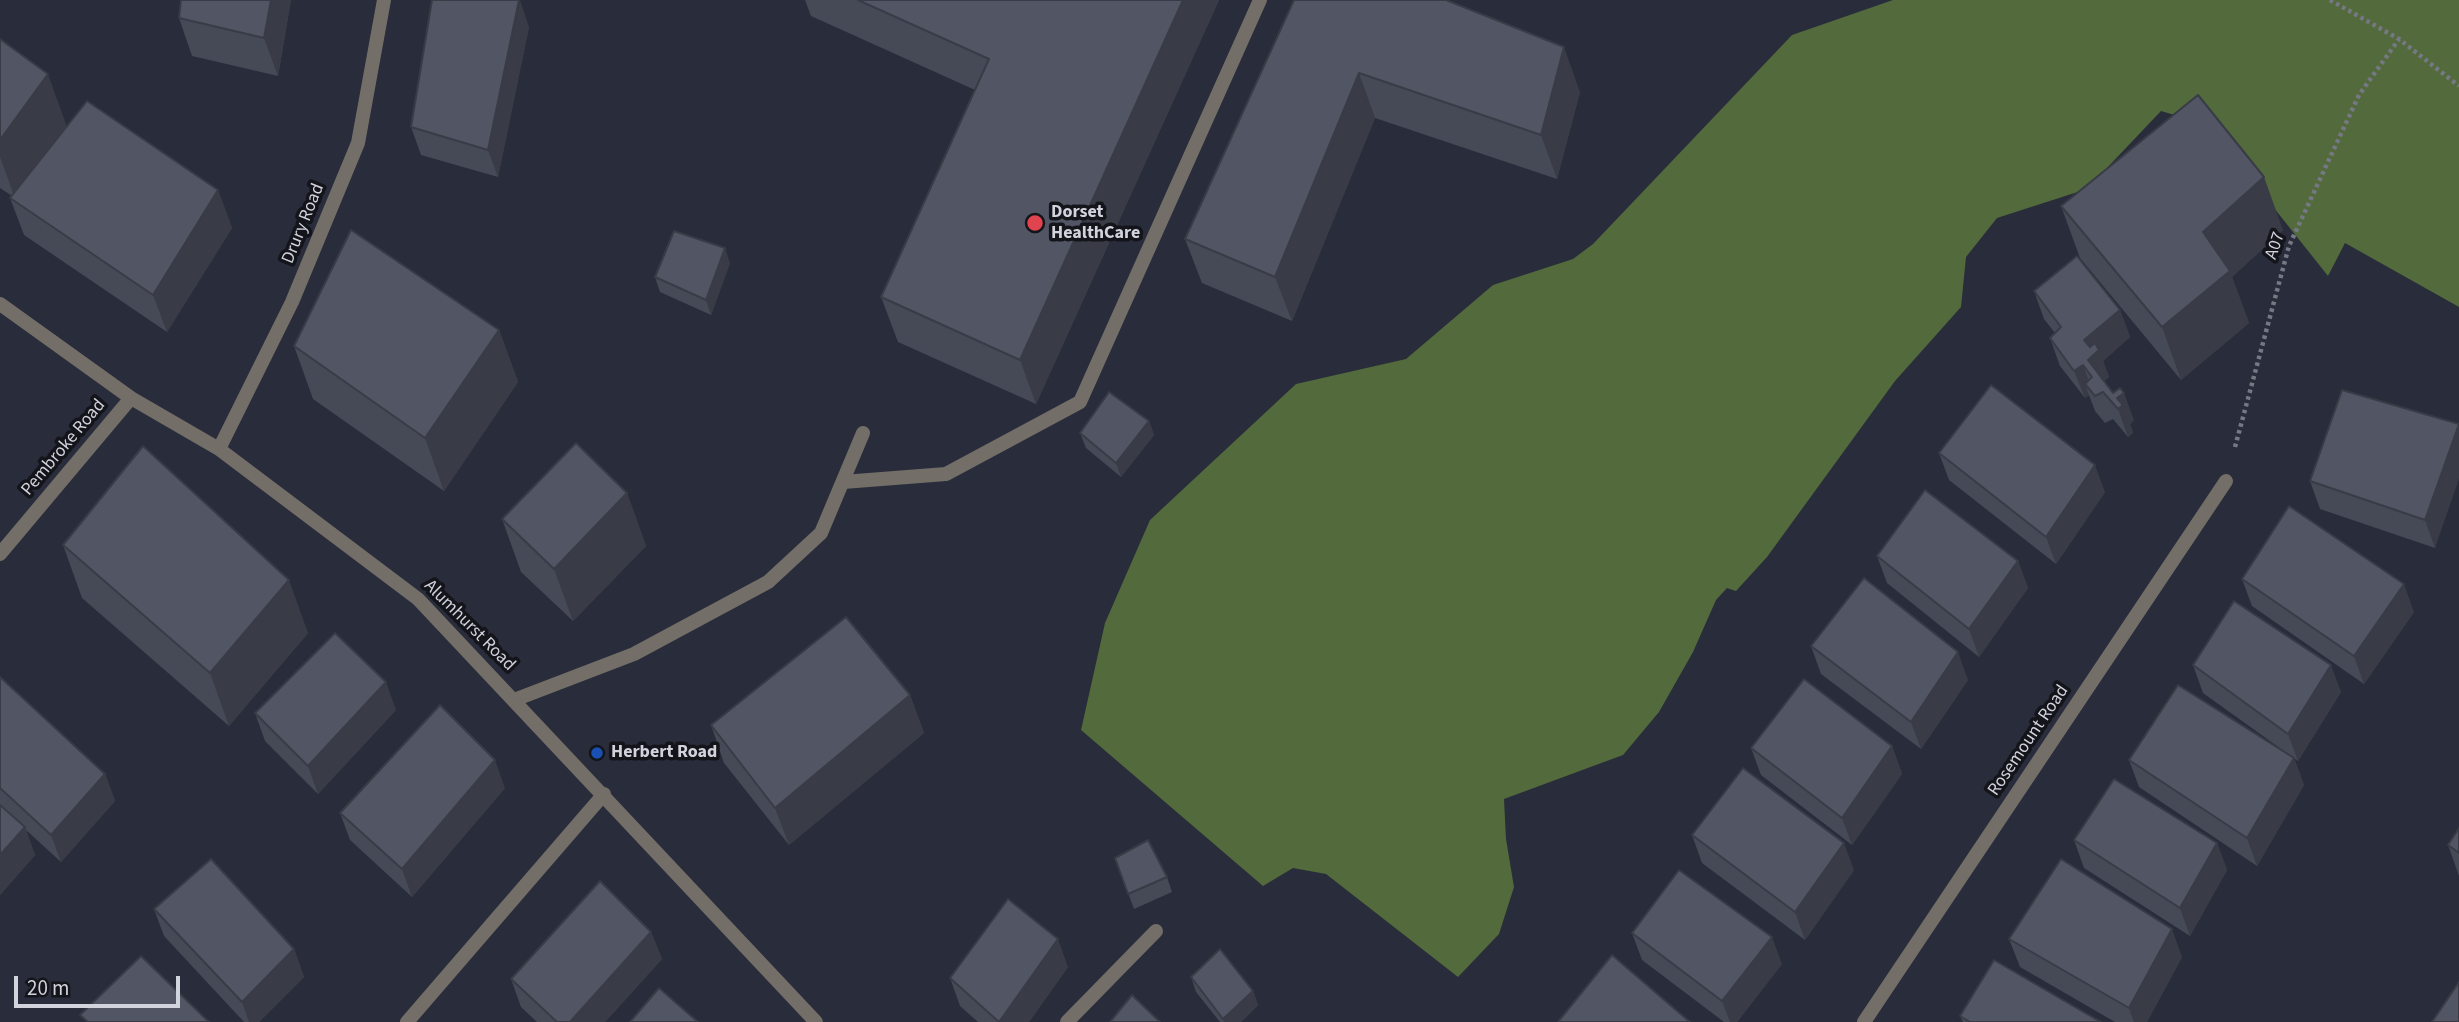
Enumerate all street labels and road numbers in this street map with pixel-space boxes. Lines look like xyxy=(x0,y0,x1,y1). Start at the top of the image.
street label: Drury Road xyxy=(278,181,330,267)
street label: A07 xyxy=(2261,229,2291,263)
street label: Pembroke Road xyxy=(17,395,111,501)
street label: Alumhurst Road xyxy=(419,576,519,676)
street label: Rosemount Road xyxy=(1984,682,2074,800)

